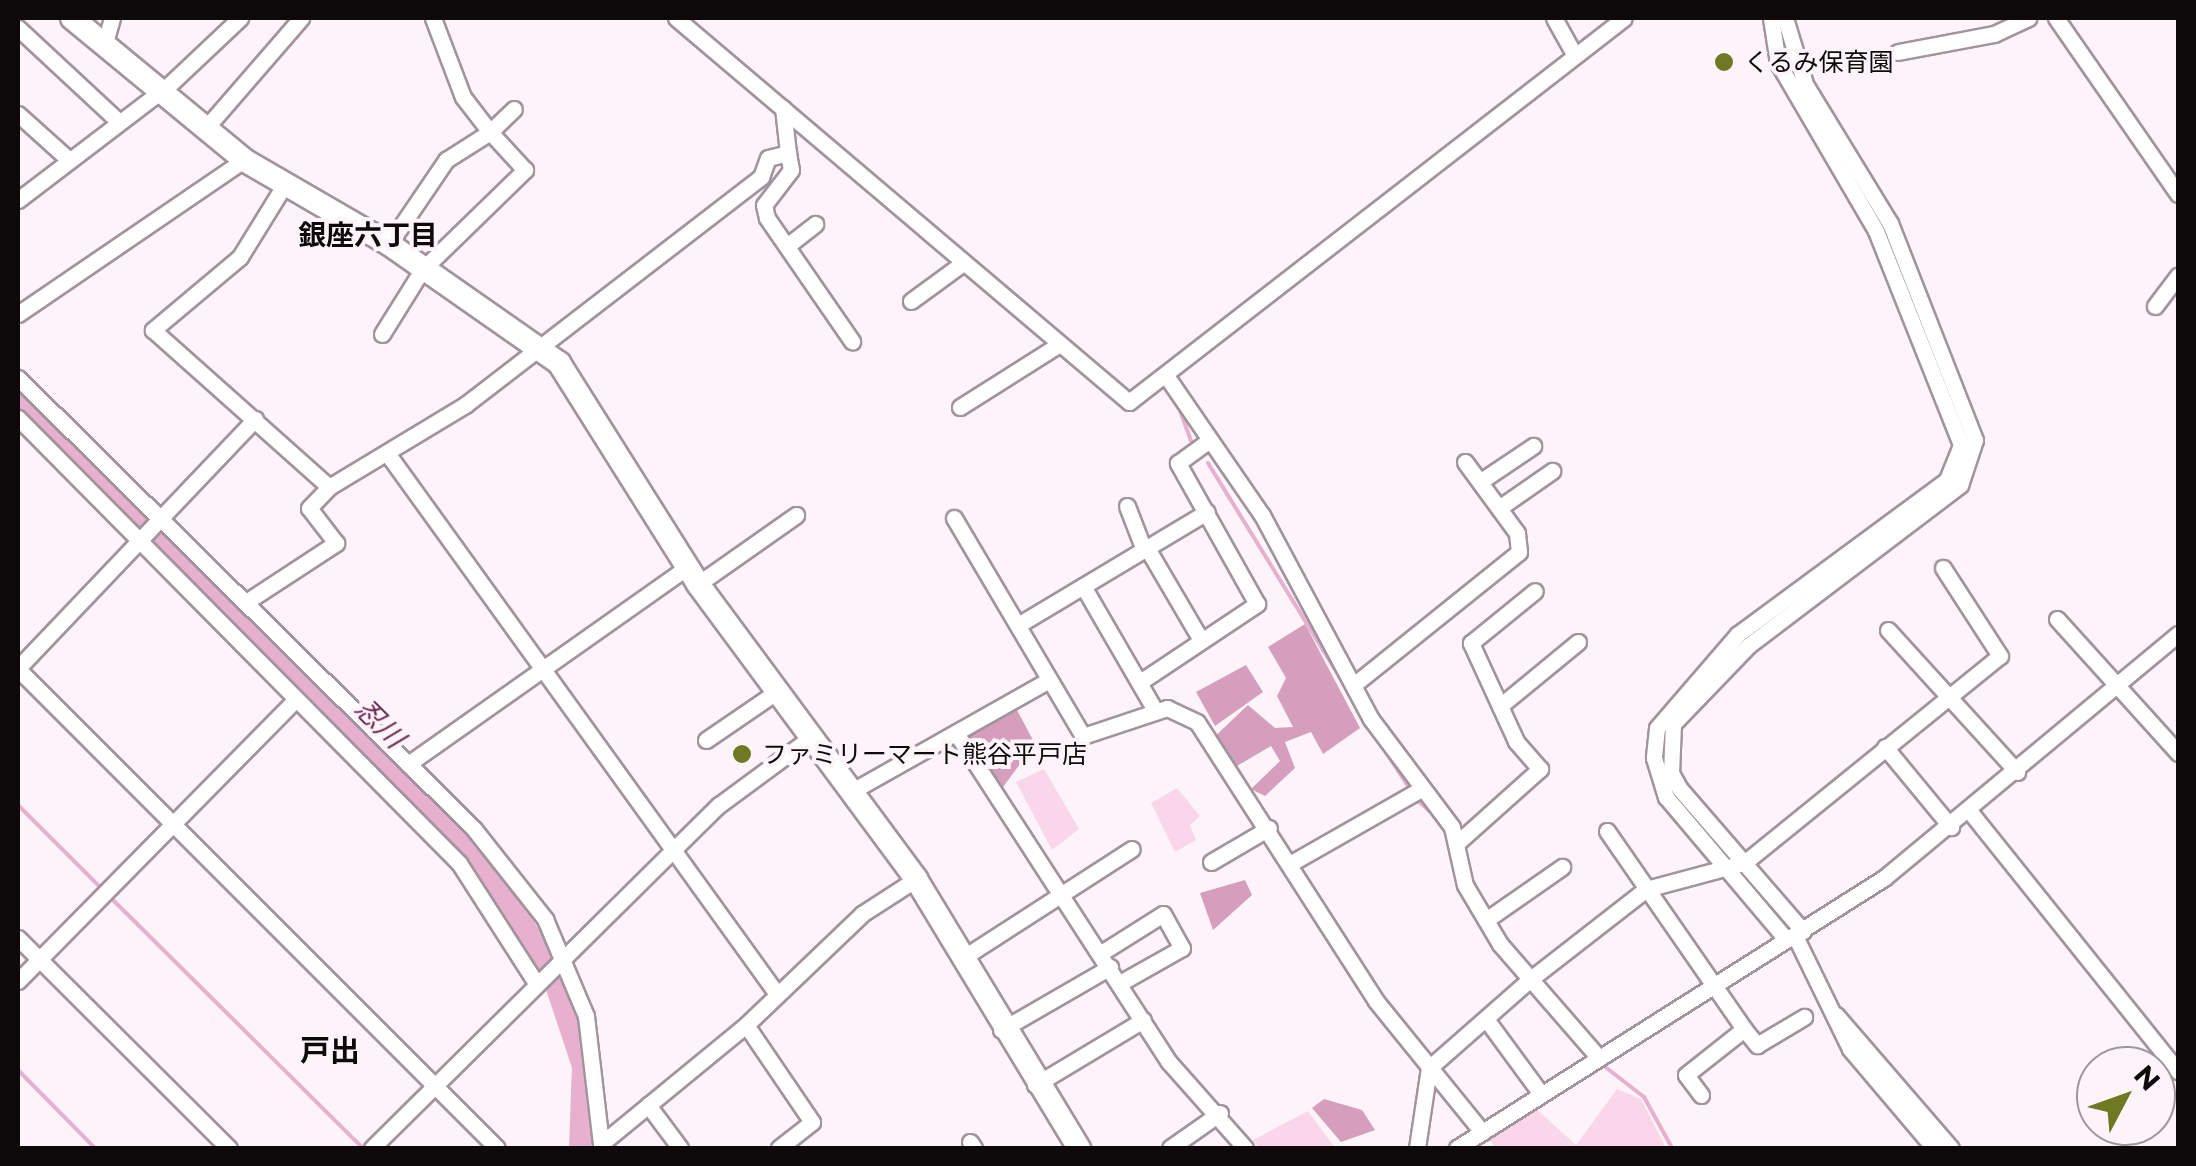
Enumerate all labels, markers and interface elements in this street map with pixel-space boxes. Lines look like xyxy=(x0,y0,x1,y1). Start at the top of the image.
place label: くるみ保育園 xyxy=(1744,47,1894,77)
marker: くるみ保育園 xyxy=(1713,51,1735,73)
district label: 銀座六丁目 xyxy=(298,218,438,252)
water label: 忍川 xyxy=(348,691,412,755)
place label: ファミリーマート熊谷平戸店 xyxy=(762,739,1087,769)
marker: ファミリーマート熊谷平戸店 xyxy=(731,743,753,765)
district label: 戸出 xyxy=(300,1033,360,1069)
north arrow xyxy=(2076,1046,2176,1146)
text: N xyxy=(2127,1058,2167,1097)

